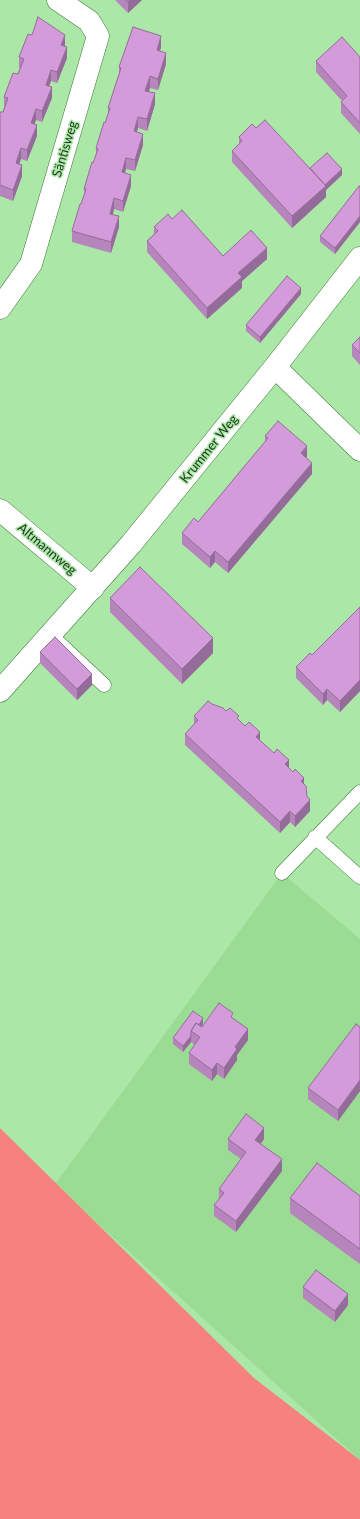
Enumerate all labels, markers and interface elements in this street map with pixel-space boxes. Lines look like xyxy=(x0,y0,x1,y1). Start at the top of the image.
street label: Säntisweg xyxy=(49,119,81,179)
street label: Krummer Weg xyxy=(177,412,241,486)
street label: Altmannweg xyxy=(14,520,80,578)

